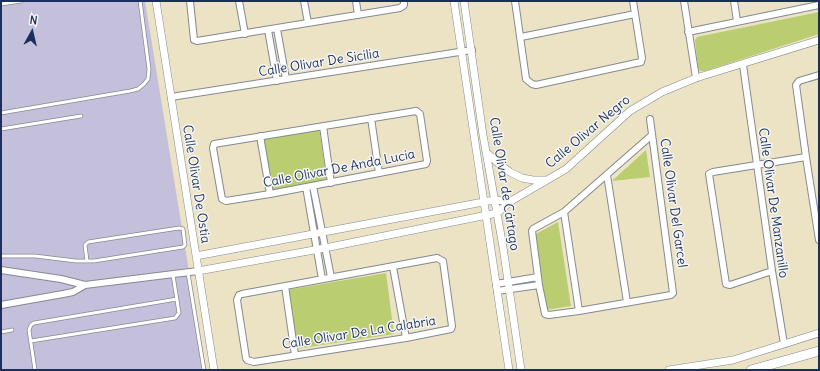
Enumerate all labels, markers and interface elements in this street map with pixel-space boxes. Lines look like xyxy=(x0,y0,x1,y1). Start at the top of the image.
north arrow xyxy=(12,12,52,52)
text: N xyxy=(29,13,38,28)
street label: Calle Olivar De Sicilia xyxy=(258,46,380,80)
street label: Calle Olivar Negro xyxy=(543,92,633,172)
street label: Calle Olivar de Cártago xyxy=(486,116,522,252)
street label: Calle Olivar De Ostia xyxy=(179,124,213,244)
street label: Calle Olivar De Manzanillo xyxy=(755,127,791,279)
street label: Calle Olivar Del Garcel xyxy=(656,137,690,269)
street label: Calle Olivar De Anda Lucia xyxy=(262,147,416,191)
street label: Calle Olivar De La Calabria xyxy=(281,313,437,353)

